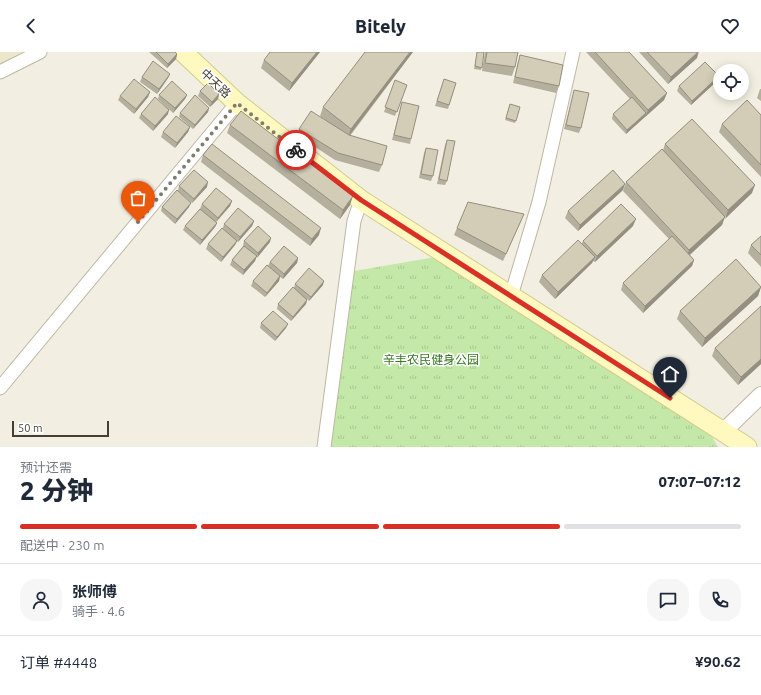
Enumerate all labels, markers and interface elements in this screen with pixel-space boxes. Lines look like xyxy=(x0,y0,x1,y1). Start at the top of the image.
icon: back xyxy=(20,15,42,37)
icon: heart xyxy=(719,15,741,37)
text: Bitely xyxy=(355,16,406,36)
map controls xyxy=(713,64,749,100)
button: locate xyxy=(713,64,749,100)
street label: 中天路 xyxy=(198,66,234,100)
courier xyxy=(276,130,316,170)
icon: bike xyxy=(285,139,307,161)
pin xyxy=(121,181,155,222)
icon: bag xyxy=(127,187,149,209)
park label: 辛丰农民健身公园 xyxy=(383,353,479,366)
pin xyxy=(653,357,687,398)
icon: home xyxy=(659,363,681,385)
scale bar xyxy=(12,419,109,438)
text: 50 m xyxy=(18,422,42,434)
text: 预计还需 xyxy=(20,460,72,474)
text: 07:07–07:12 xyxy=(658,473,741,490)
text: 2 分钟 xyxy=(20,476,93,505)
text: 配送中 · 230 m xyxy=(20,538,104,552)
button: person xyxy=(20,579,62,621)
button: chat xyxy=(647,579,689,621)
button: phone xyxy=(699,579,741,621)
text: 张师傅 xyxy=(72,583,117,600)
text: 骑手 · 4.6 xyxy=(72,604,125,618)
text: ¥90.62 xyxy=(695,653,741,670)
text: 订单 #4448 xyxy=(20,654,97,671)

